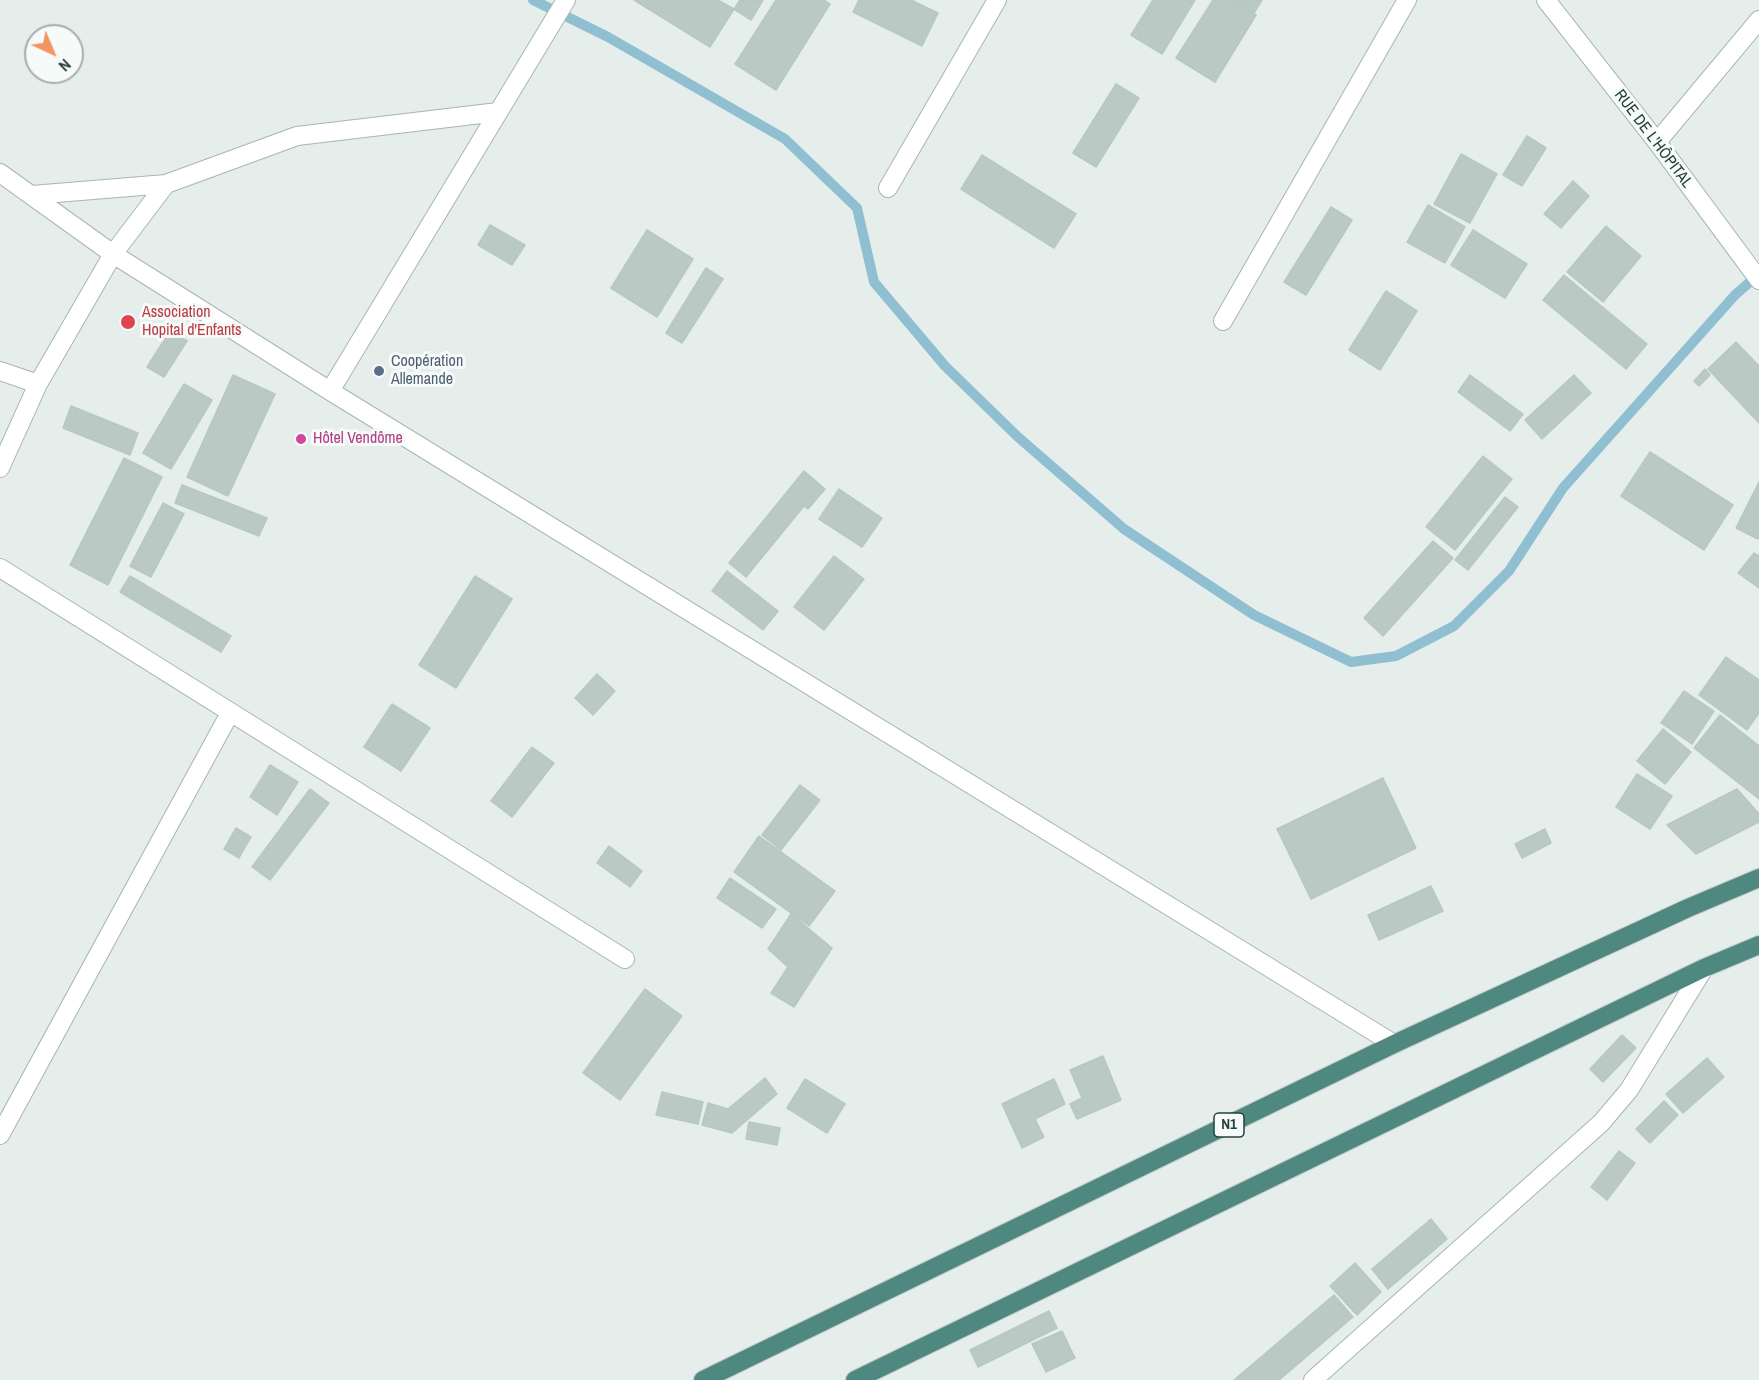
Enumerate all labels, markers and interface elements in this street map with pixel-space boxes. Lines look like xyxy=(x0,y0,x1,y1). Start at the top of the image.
north arrow xyxy=(24,24,84,84)
text: N xyxy=(54,54,76,77)
street label: RUE DE L'HÔPITAL xyxy=(1610,86,1696,192)
place label: Association Hopital d'Enfants xyxy=(142,303,242,341)
marker: Association Hopital d'Enfants xyxy=(119,313,137,331)
place label: Coopération Allemande xyxy=(391,352,463,390)
marker: Coopération Allemande xyxy=(372,364,386,378)
place label: Hôtel Vendôme xyxy=(313,429,403,449)
marker: Hôtel Vendôme xyxy=(294,432,308,446)
road number: N1 xyxy=(1214,1113,1244,1137)

